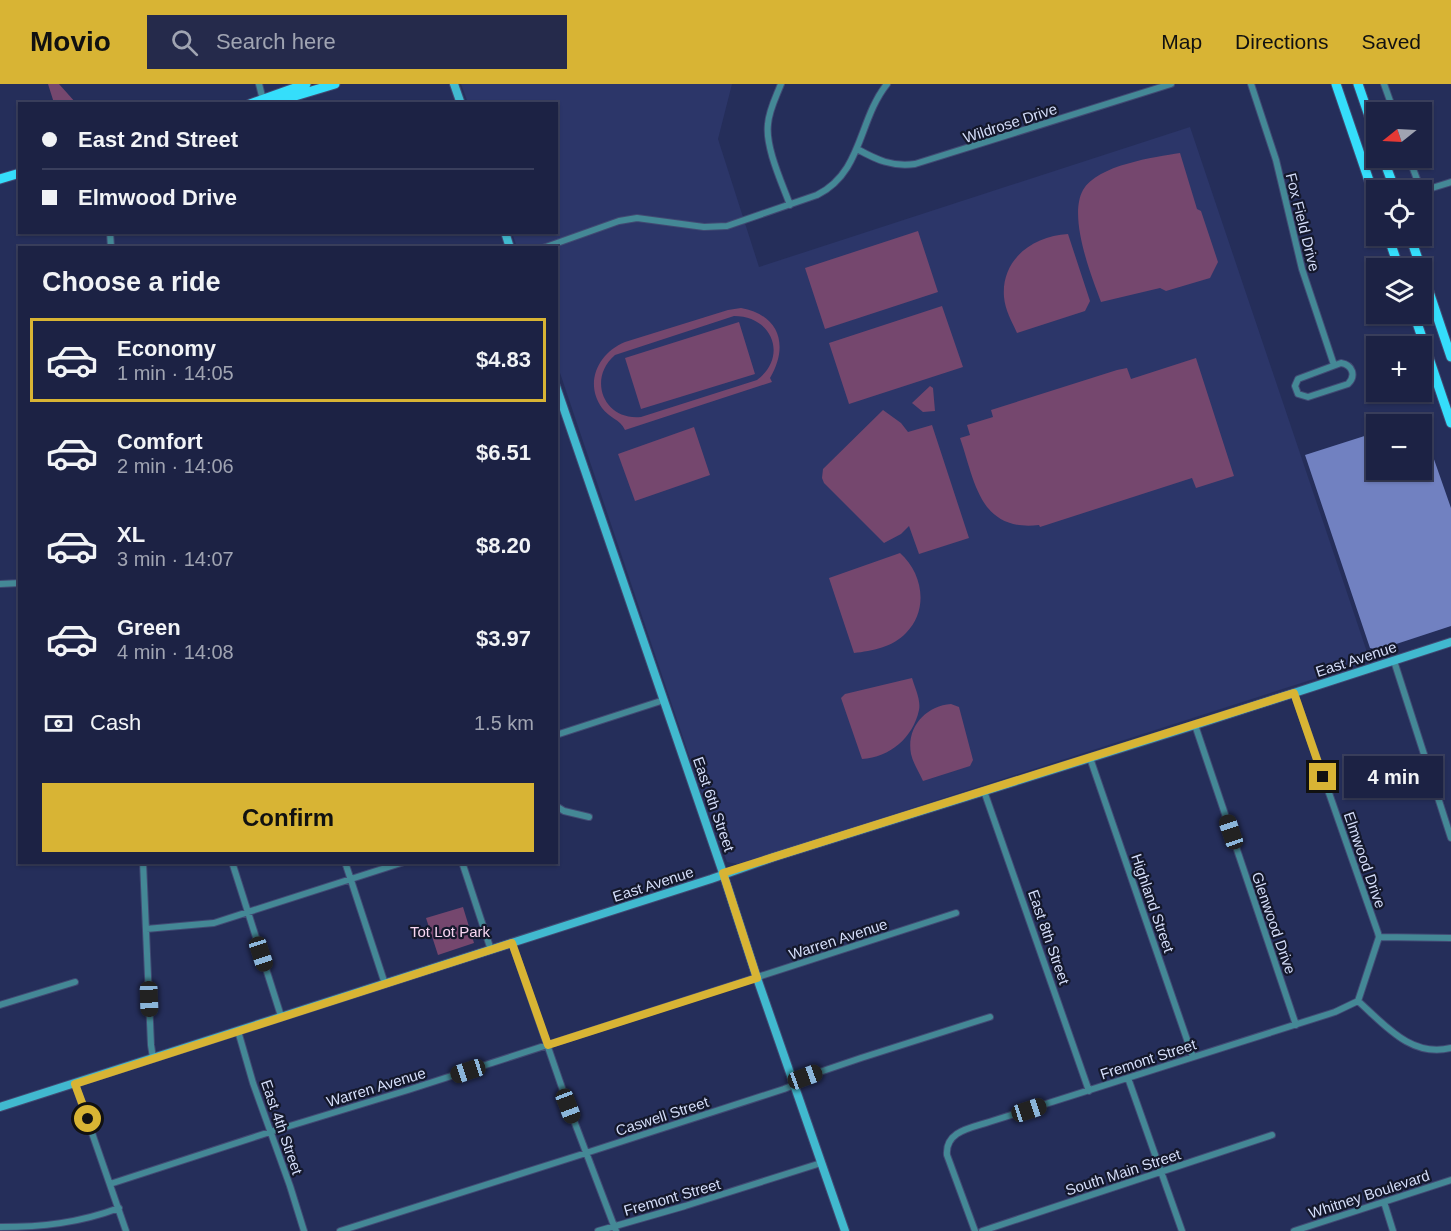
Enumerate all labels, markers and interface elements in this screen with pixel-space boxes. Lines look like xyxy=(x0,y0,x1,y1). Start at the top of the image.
search box xyxy=(147,15,567,69)
text: Movio xyxy=(30,26,111,57)
icon: search xyxy=(168,26,201,59)
text: Search here xyxy=(216,29,336,54)
text: Map xyxy=(1161,30,1202,53)
text: Directions xyxy=(1235,30,1328,53)
text: Saved xyxy=(1361,30,1421,53)
street label: Wildrose Drive xyxy=(961,100,1059,146)
north arrow xyxy=(1366,102,1432,168)
map controls xyxy=(1366,102,1432,480)
text: East 2nd Street xyxy=(78,127,238,152)
street label: Fox Field Drive xyxy=(1283,171,1323,273)
button: locate xyxy=(1366,180,1432,246)
text: Elmwood Drive xyxy=(78,185,237,210)
button: layers xyxy=(1366,258,1432,324)
text: Choose a ride xyxy=(42,267,221,297)
icon: car xyxy=(45,333,99,387)
text: Economy xyxy=(117,336,216,361)
button: + xyxy=(1366,336,1432,402)
text: $4.83 xyxy=(476,347,531,372)
text: 1 min · 14:05 xyxy=(117,362,234,384)
button: − xyxy=(1366,414,1432,480)
icon: car xyxy=(45,426,99,480)
text: Comfort xyxy=(117,429,203,454)
text: $6.51 xyxy=(476,440,531,465)
text: 2 min · 14:06 xyxy=(117,455,234,477)
icon: car xyxy=(45,519,99,573)
text: XL xyxy=(117,522,145,547)
text: $8.20 xyxy=(476,533,531,558)
text: 3 min · 14:07 xyxy=(117,548,234,570)
icon: car xyxy=(45,612,99,666)
text: Green xyxy=(117,615,181,640)
text: $3.97 xyxy=(476,626,531,651)
street label: East Avenue xyxy=(1313,638,1399,680)
text: 4 min · 14:08 xyxy=(117,641,234,663)
icon: cash xyxy=(42,707,75,740)
text: Cash xyxy=(90,710,141,735)
text: 1.5 km xyxy=(474,712,534,734)
street label: East 6th Street xyxy=(690,754,738,854)
callout: 4 min xyxy=(1344,756,1443,798)
route end xyxy=(1309,763,1336,790)
text: 4 min xyxy=(1367,766,1420,788)
button: Confirm xyxy=(42,783,534,852)
street label: Elmwood Drive xyxy=(1341,810,1389,910)
car xyxy=(1217,812,1245,852)
street label: Highland Street xyxy=(1128,851,1178,955)
street label: East Avenue xyxy=(610,863,696,905)
street label: Glenwood Drive xyxy=(1249,870,1299,976)
street label: East 8th Street xyxy=(1025,887,1073,987)
street label: Warren Avenue xyxy=(787,915,889,963)
park label: Tot Lot Park xyxy=(410,923,491,940)
car xyxy=(247,934,275,974)
car xyxy=(139,981,159,1017)
street label: Fremont Street xyxy=(1098,1035,1199,1083)
car xyxy=(448,1057,488,1085)
car xyxy=(785,1062,825,1092)
street label: Warren Avenue xyxy=(324,1064,428,1110)
street label: East 4th Street xyxy=(258,1077,306,1177)
car xyxy=(553,1086,583,1126)
street label: Caswell Street xyxy=(613,1093,711,1139)
car xyxy=(1009,1096,1049,1124)
route start xyxy=(74,1105,101,1132)
street label: South Main Street xyxy=(1063,1145,1184,1199)
street label: Whitney Boulevard xyxy=(1307,1166,1431,1222)
street label: Fremont Street xyxy=(622,1175,723,1219)

